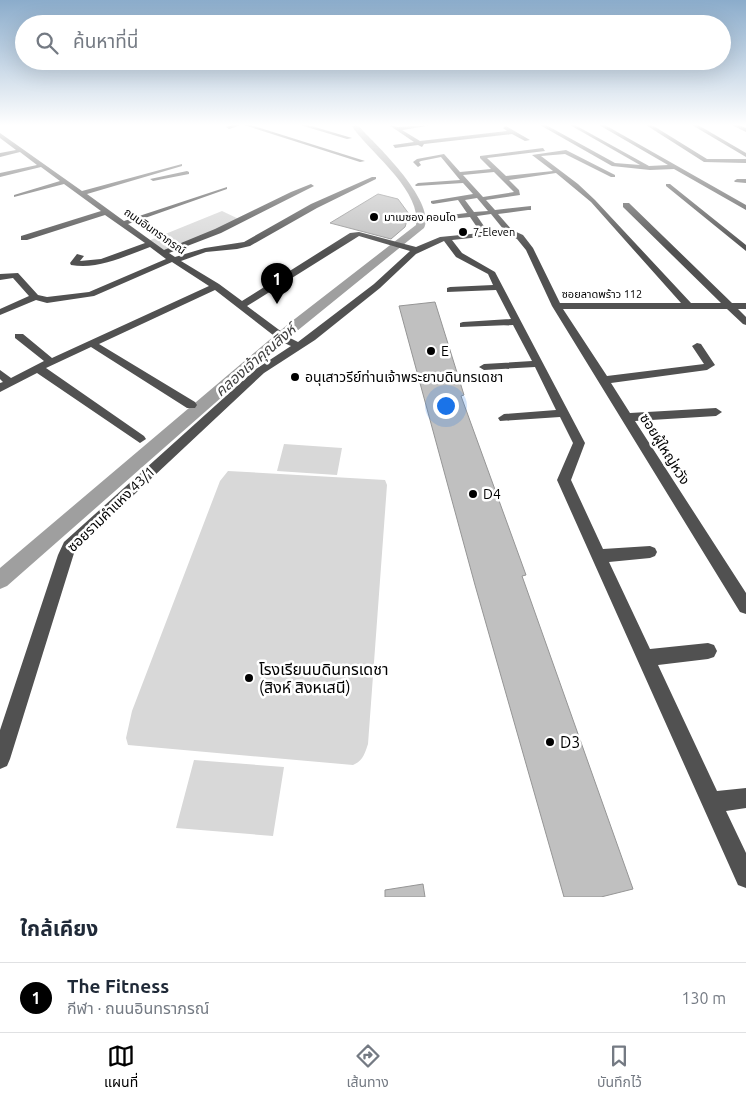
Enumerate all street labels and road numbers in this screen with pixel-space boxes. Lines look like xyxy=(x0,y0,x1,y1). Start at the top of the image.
street label: ถนนอินทราภรณ์ xyxy=(122,206,188,256)
street label: ซอยลาดพร้าว 112 xyxy=(562,288,642,300)
street label: ซอยผู้ใหญ่หวัง xyxy=(636,410,693,488)
street label: ซอยรามคำแหง 43/1 xyxy=(64,463,158,555)

